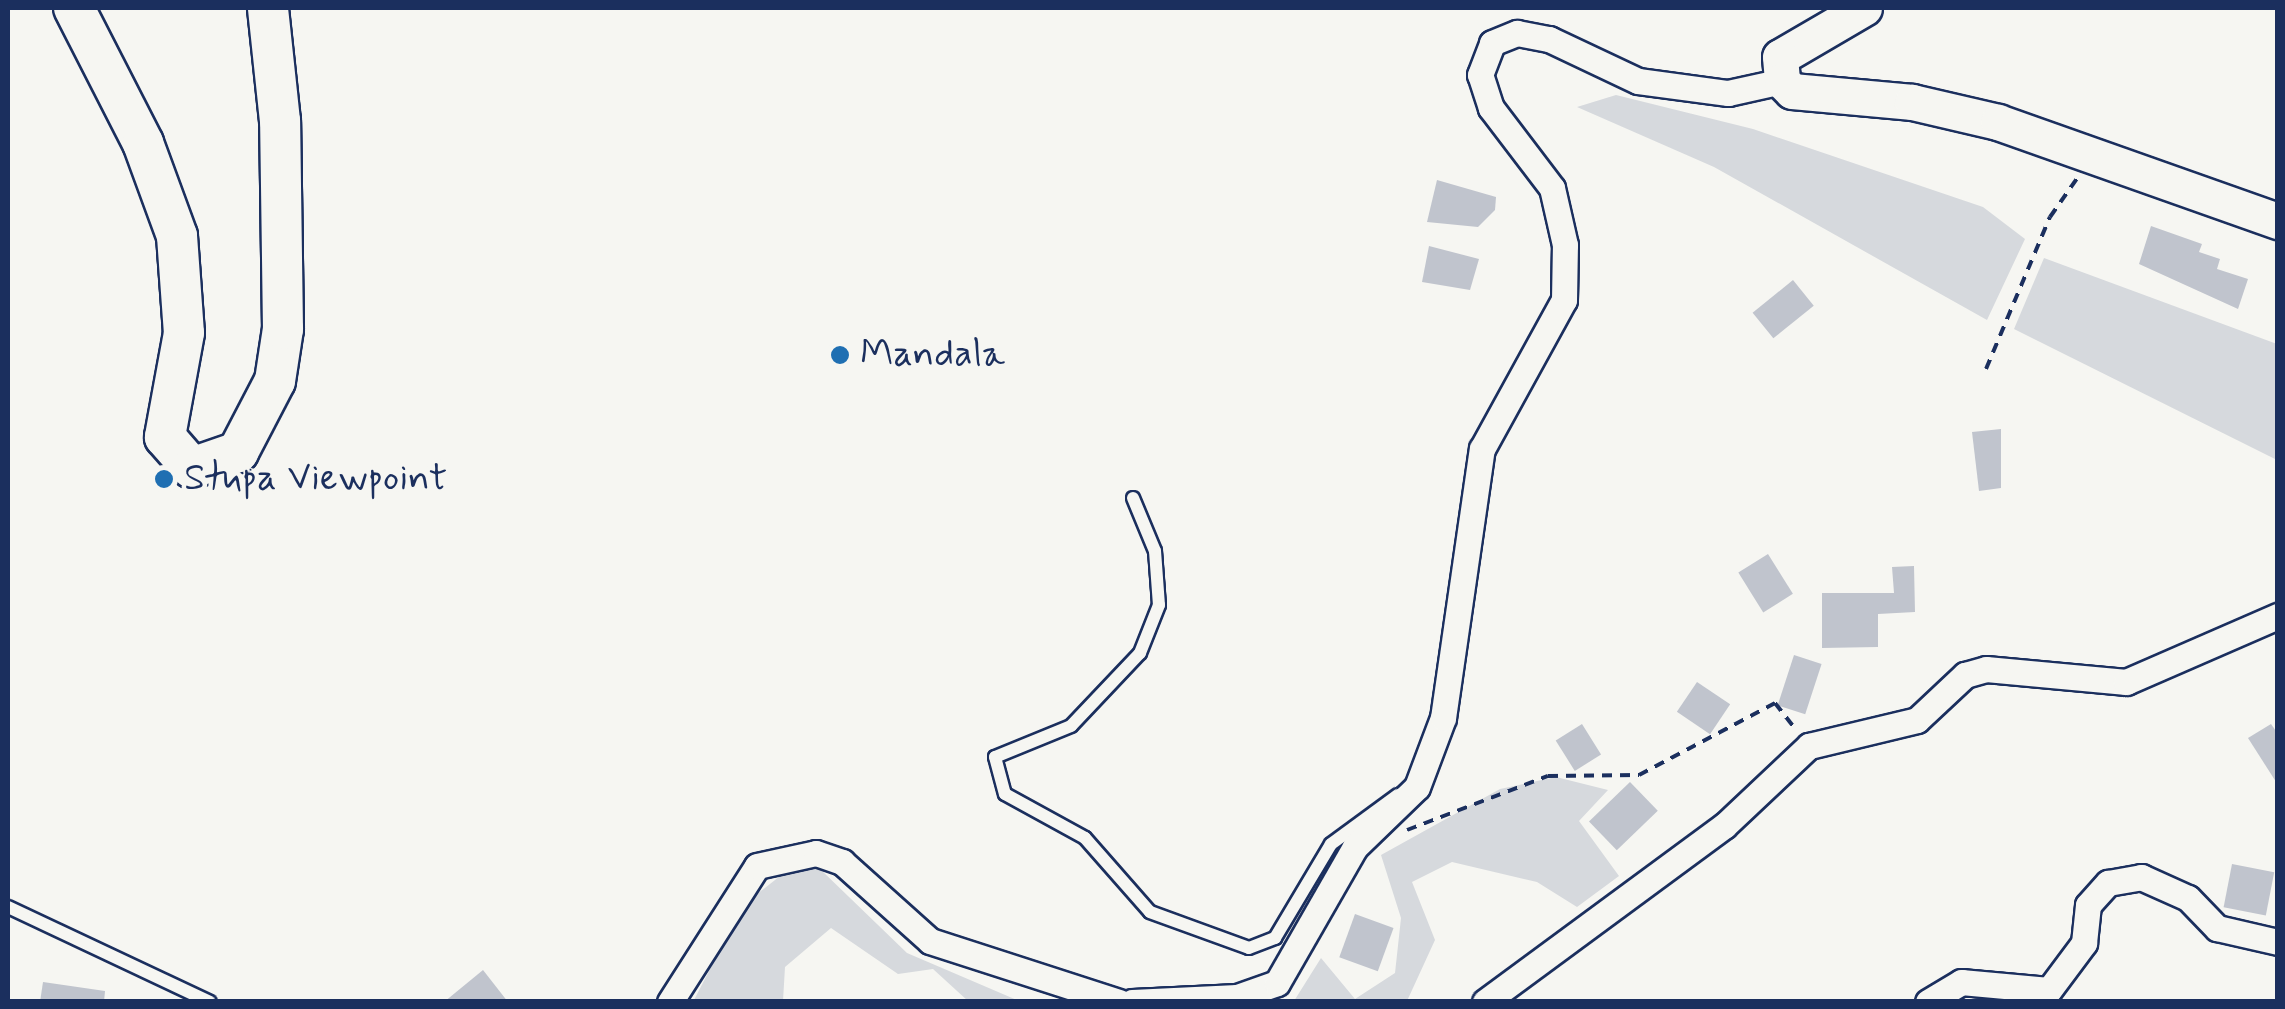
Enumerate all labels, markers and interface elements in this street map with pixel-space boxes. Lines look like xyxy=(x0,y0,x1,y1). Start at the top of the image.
place label: Mandala xyxy=(860,332,1005,378)
marker: Mandala xyxy=(829,344,851,366)
place label: Stupa Viewpoint xyxy=(184,456,434,502)
marker: Stupa Viewpoint xyxy=(153,468,175,490)

